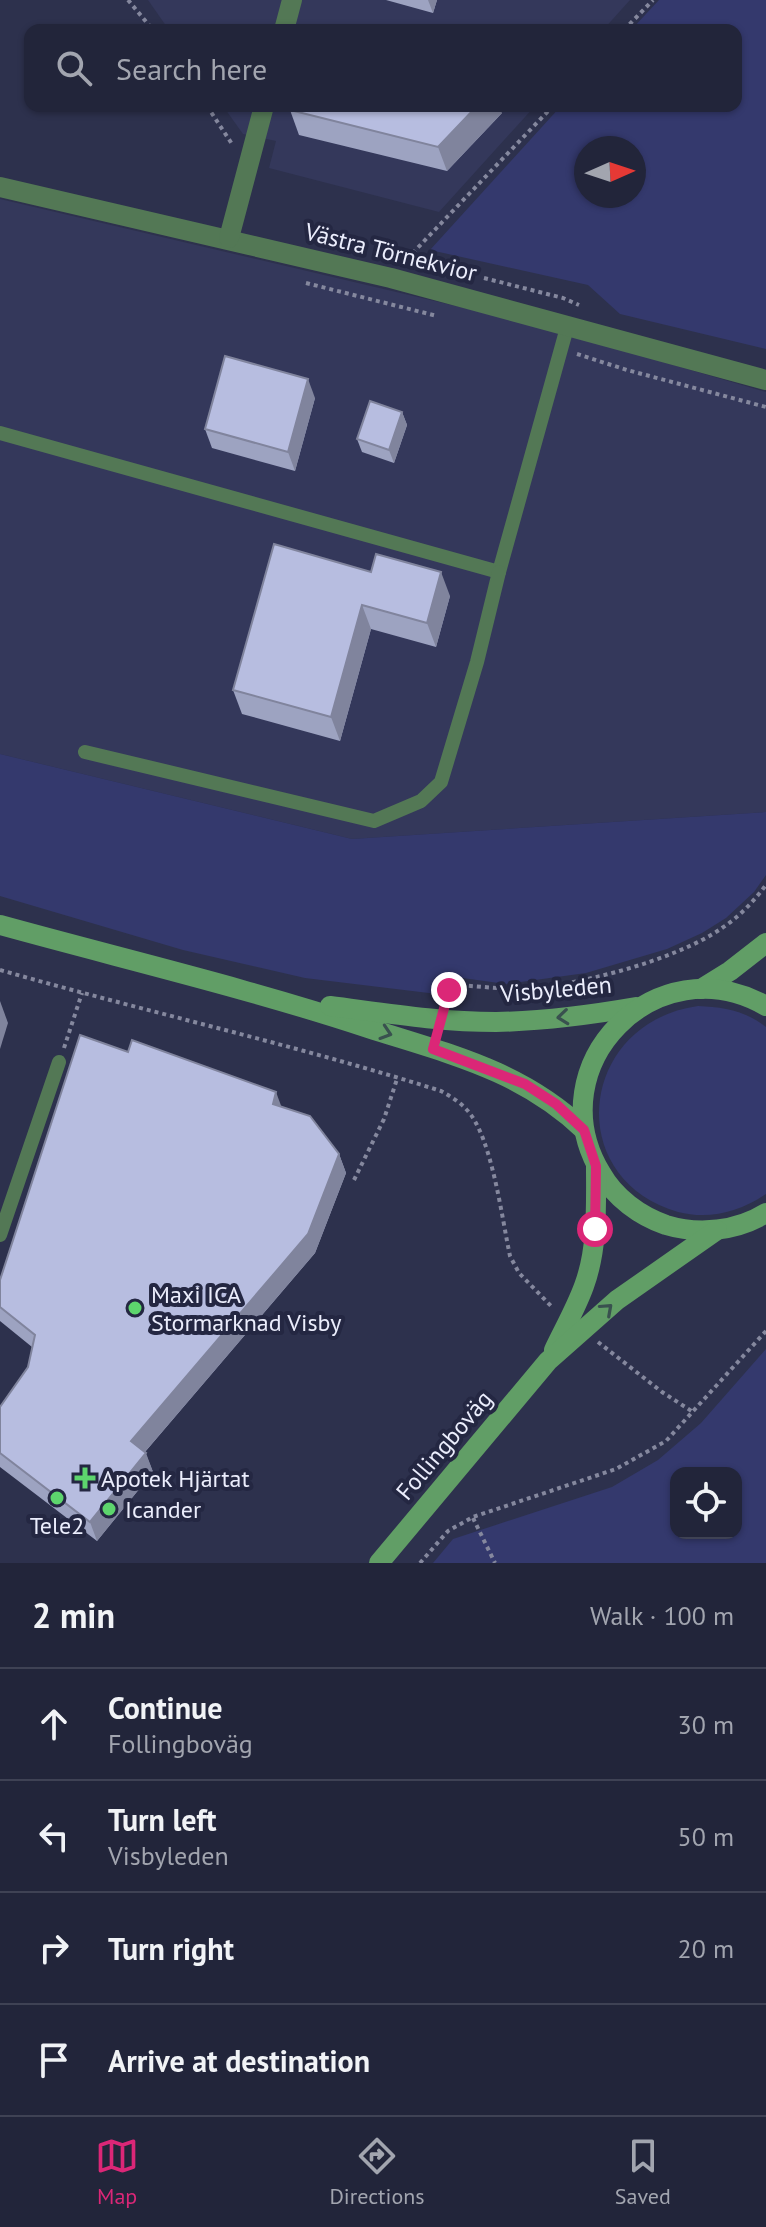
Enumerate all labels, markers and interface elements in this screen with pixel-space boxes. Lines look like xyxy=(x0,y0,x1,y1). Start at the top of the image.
search box xyxy=(24,24,742,112)
icon: search xyxy=(52,46,96,90)
text: Search here xyxy=(116,49,267,88)
north arrow xyxy=(574,136,646,208)
street label: Västra Törnekvior xyxy=(301,215,480,288)
street label: Visbyleden xyxy=(498,969,613,1009)
route end xyxy=(431,972,467,1008)
one-way arrow xyxy=(556,1009,569,1026)
one-way arrow xyxy=(378,1024,392,1040)
route start xyxy=(577,1211,613,1247)
place label: Maxi ICA Stormarknad Visby xyxy=(151,1279,341,1338)
marker: Maxi ICA Stormarknad Visby xyxy=(126,1299,144,1317)
one-way arrow xyxy=(597,1304,612,1318)
street label: Follingboväg xyxy=(389,1384,499,1506)
place label: Apotek Hjärtat xyxy=(101,1463,250,1494)
map controls xyxy=(670,1467,742,1539)
button: locate xyxy=(670,1467,742,1539)
marker: Apotek Hjärtat xyxy=(76,1469,94,1487)
marker: Tele2 xyxy=(48,1489,66,1507)
place label: Icander xyxy=(125,1494,201,1525)
marker: Icander xyxy=(100,1500,118,1518)
place label: Tele2 xyxy=(30,1510,84,1541)
text: 2 min xyxy=(32,1593,115,1637)
text: Walk · 100 m xyxy=(590,1599,734,1632)
text: Continue xyxy=(108,1688,222,1727)
icon: ahead xyxy=(32,1702,76,1746)
text: 30 m xyxy=(678,1708,734,1741)
text: Follingboväg xyxy=(108,1727,253,1760)
text: Turn left xyxy=(108,1800,216,1839)
icon: left xyxy=(32,1814,76,1858)
text: 50 m xyxy=(678,1820,734,1853)
text: Visbyleden xyxy=(108,1839,229,1872)
icon: right xyxy=(32,1926,76,1970)
text: Turn right xyxy=(108,1929,234,1968)
text: 20 m xyxy=(678,1932,734,1965)
icon: arrive xyxy=(32,2038,76,2082)
text: Arrive at destination xyxy=(108,2041,370,2080)
tab: Map xyxy=(95,2134,139,2210)
tab: Directions xyxy=(329,2134,425,2210)
tab: Saved xyxy=(615,2134,671,2210)

